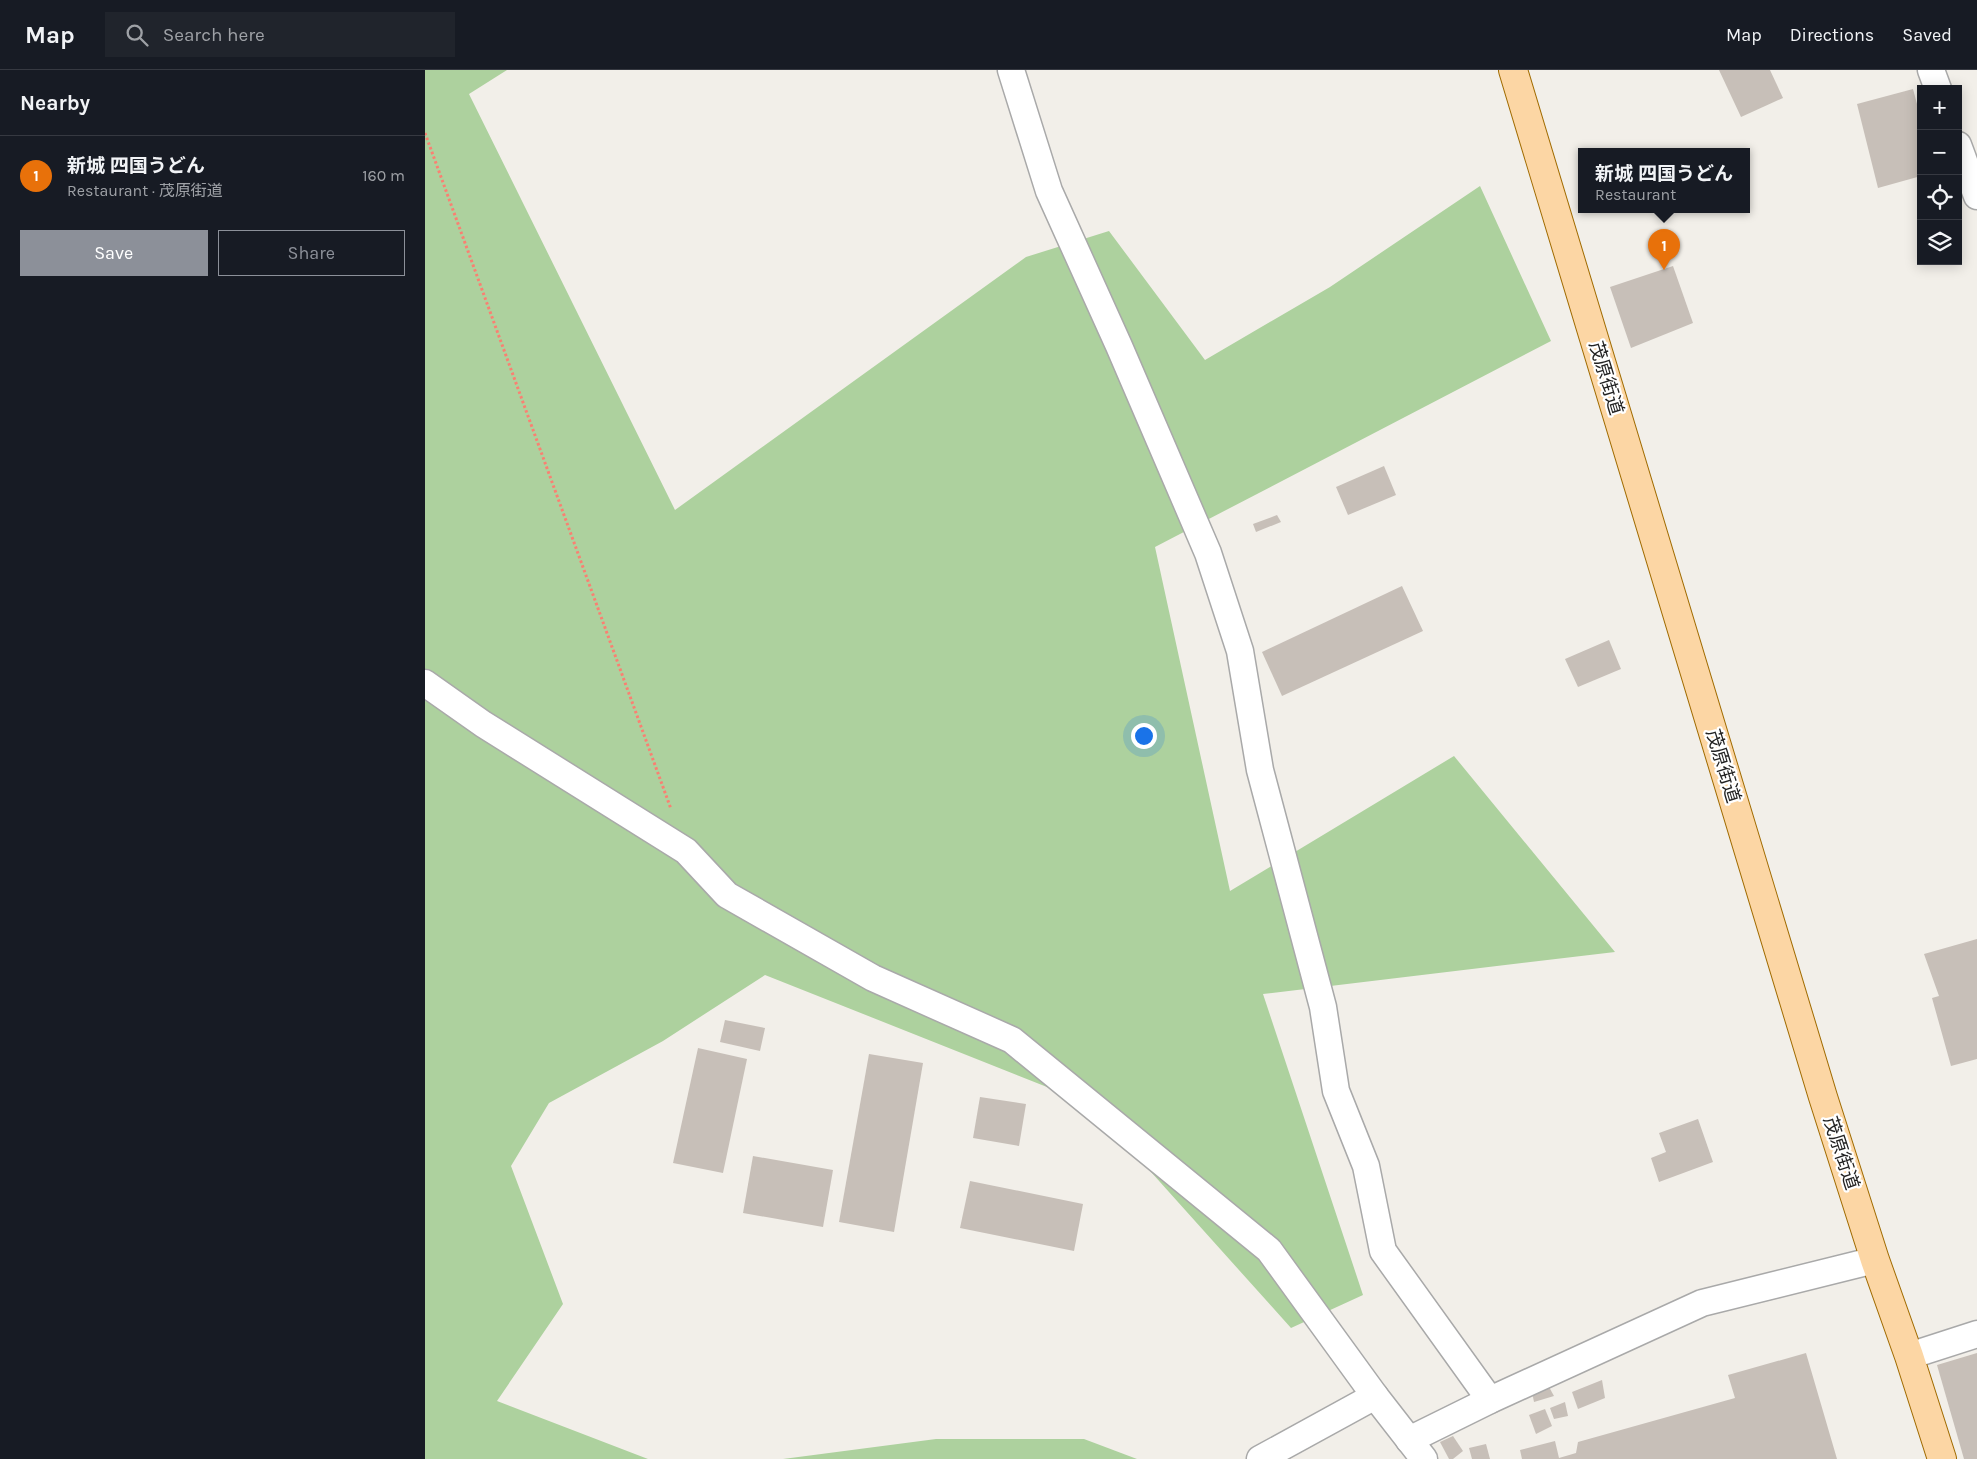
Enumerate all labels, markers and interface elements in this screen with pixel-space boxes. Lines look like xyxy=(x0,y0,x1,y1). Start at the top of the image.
search box xyxy=(105,12,455,57)
text: Map xyxy=(25,21,75,49)
icon: search xyxy=(123,21,151,49)
text: Search here xyxy=(163,24,265,46)
text: Map xyxy=(1726,24,1762,46)
text: Directions xyxy=(1790,24,1874,46)
text: Saved xyxy=(1902,24,1952,46)
map controls xyxy=(1917,85,1962,265)
button: + xyxy=(1917,85,1962,130)
text: Nearby xyxy=(20,91,90,115)
button: − xyxy=(1917,130,1962,175)
popup xyxy=(1578,148,1750,213)
text: 新城 四国うどん xyxy=(67,155,205,177)
text: 新城 四国うどん xyxy=(1595,163,1733,185)
text: 1 xyxy=(33,166,39,185)
text: 160 m xyxy=(362,166,405,185)
button: locate xyxy=(1917,175,1962,220)
text: Restaurant · 茂原街道 xyxy=(67,181,223,200)
text: Restaurant xyxy=(1595,185,1676,204)
button: layers xyxy=(1917,220,1962,265)
pin: 1 xyxy=(1648,229,1680,270)
button: Save xyxy=(20,230,208,276)
button: Share xyxy=(218,230,405,276)
street label: 茂原街道 xyxy=(1584,338,1628,418)
your location xyxy=(1131,723,1157,749)
street label: 茂原街道 xyxy=(1701,726,1745,806)
street label: 茂原街道 xyxy=(1819,1113,1863,1193)

